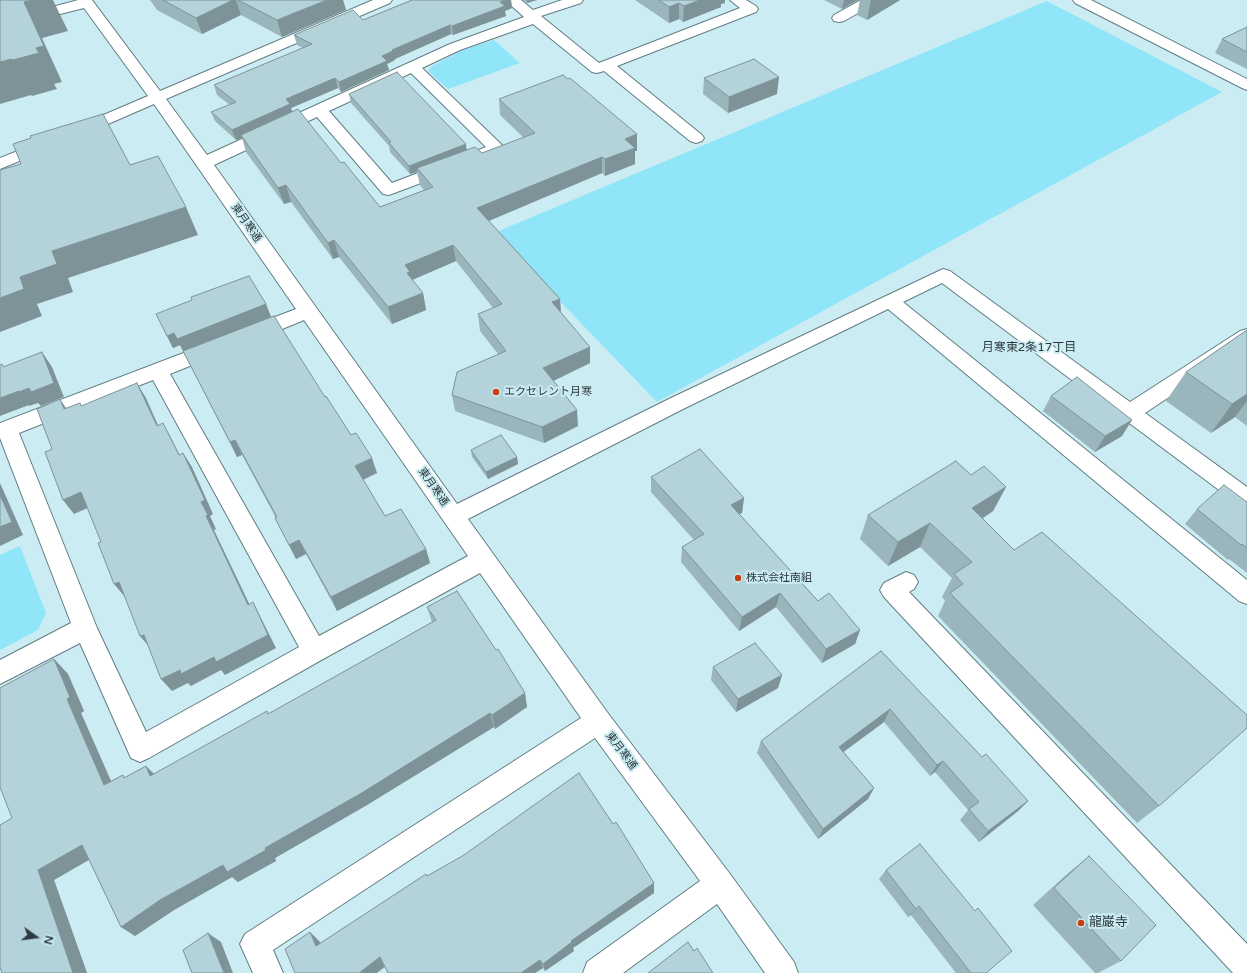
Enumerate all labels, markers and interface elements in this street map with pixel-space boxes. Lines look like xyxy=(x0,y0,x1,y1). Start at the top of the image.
street label: 東月寒通 xyxy=(228,201,264,245)
district label: 月寒東2条17丁目 xyxy=(982,341,1076,355)
place label: エクセレント月寒 xyxy=(504,385,592,399)
marker: エクセレント月寒 xyxy=(491,387,501,397)
street label: 東月寒通 xyxy=(415,465,451,509)
place label: 株式会社南組 xyxy=(746,571,812,585)
marker: 株式会社南組 xyxy=(733,573,743,583)
street label: 東月寒通 xyxy=(602,729,640,773)
place label: 龍巌寺 xyxy=(1089,915,1128,931)
north arrow xyxy=(16,917,56,957)
marker: 龍巌寺 xyxy=(1076,918,1086,928)
text: N xyxy=(41,934,56,946)

